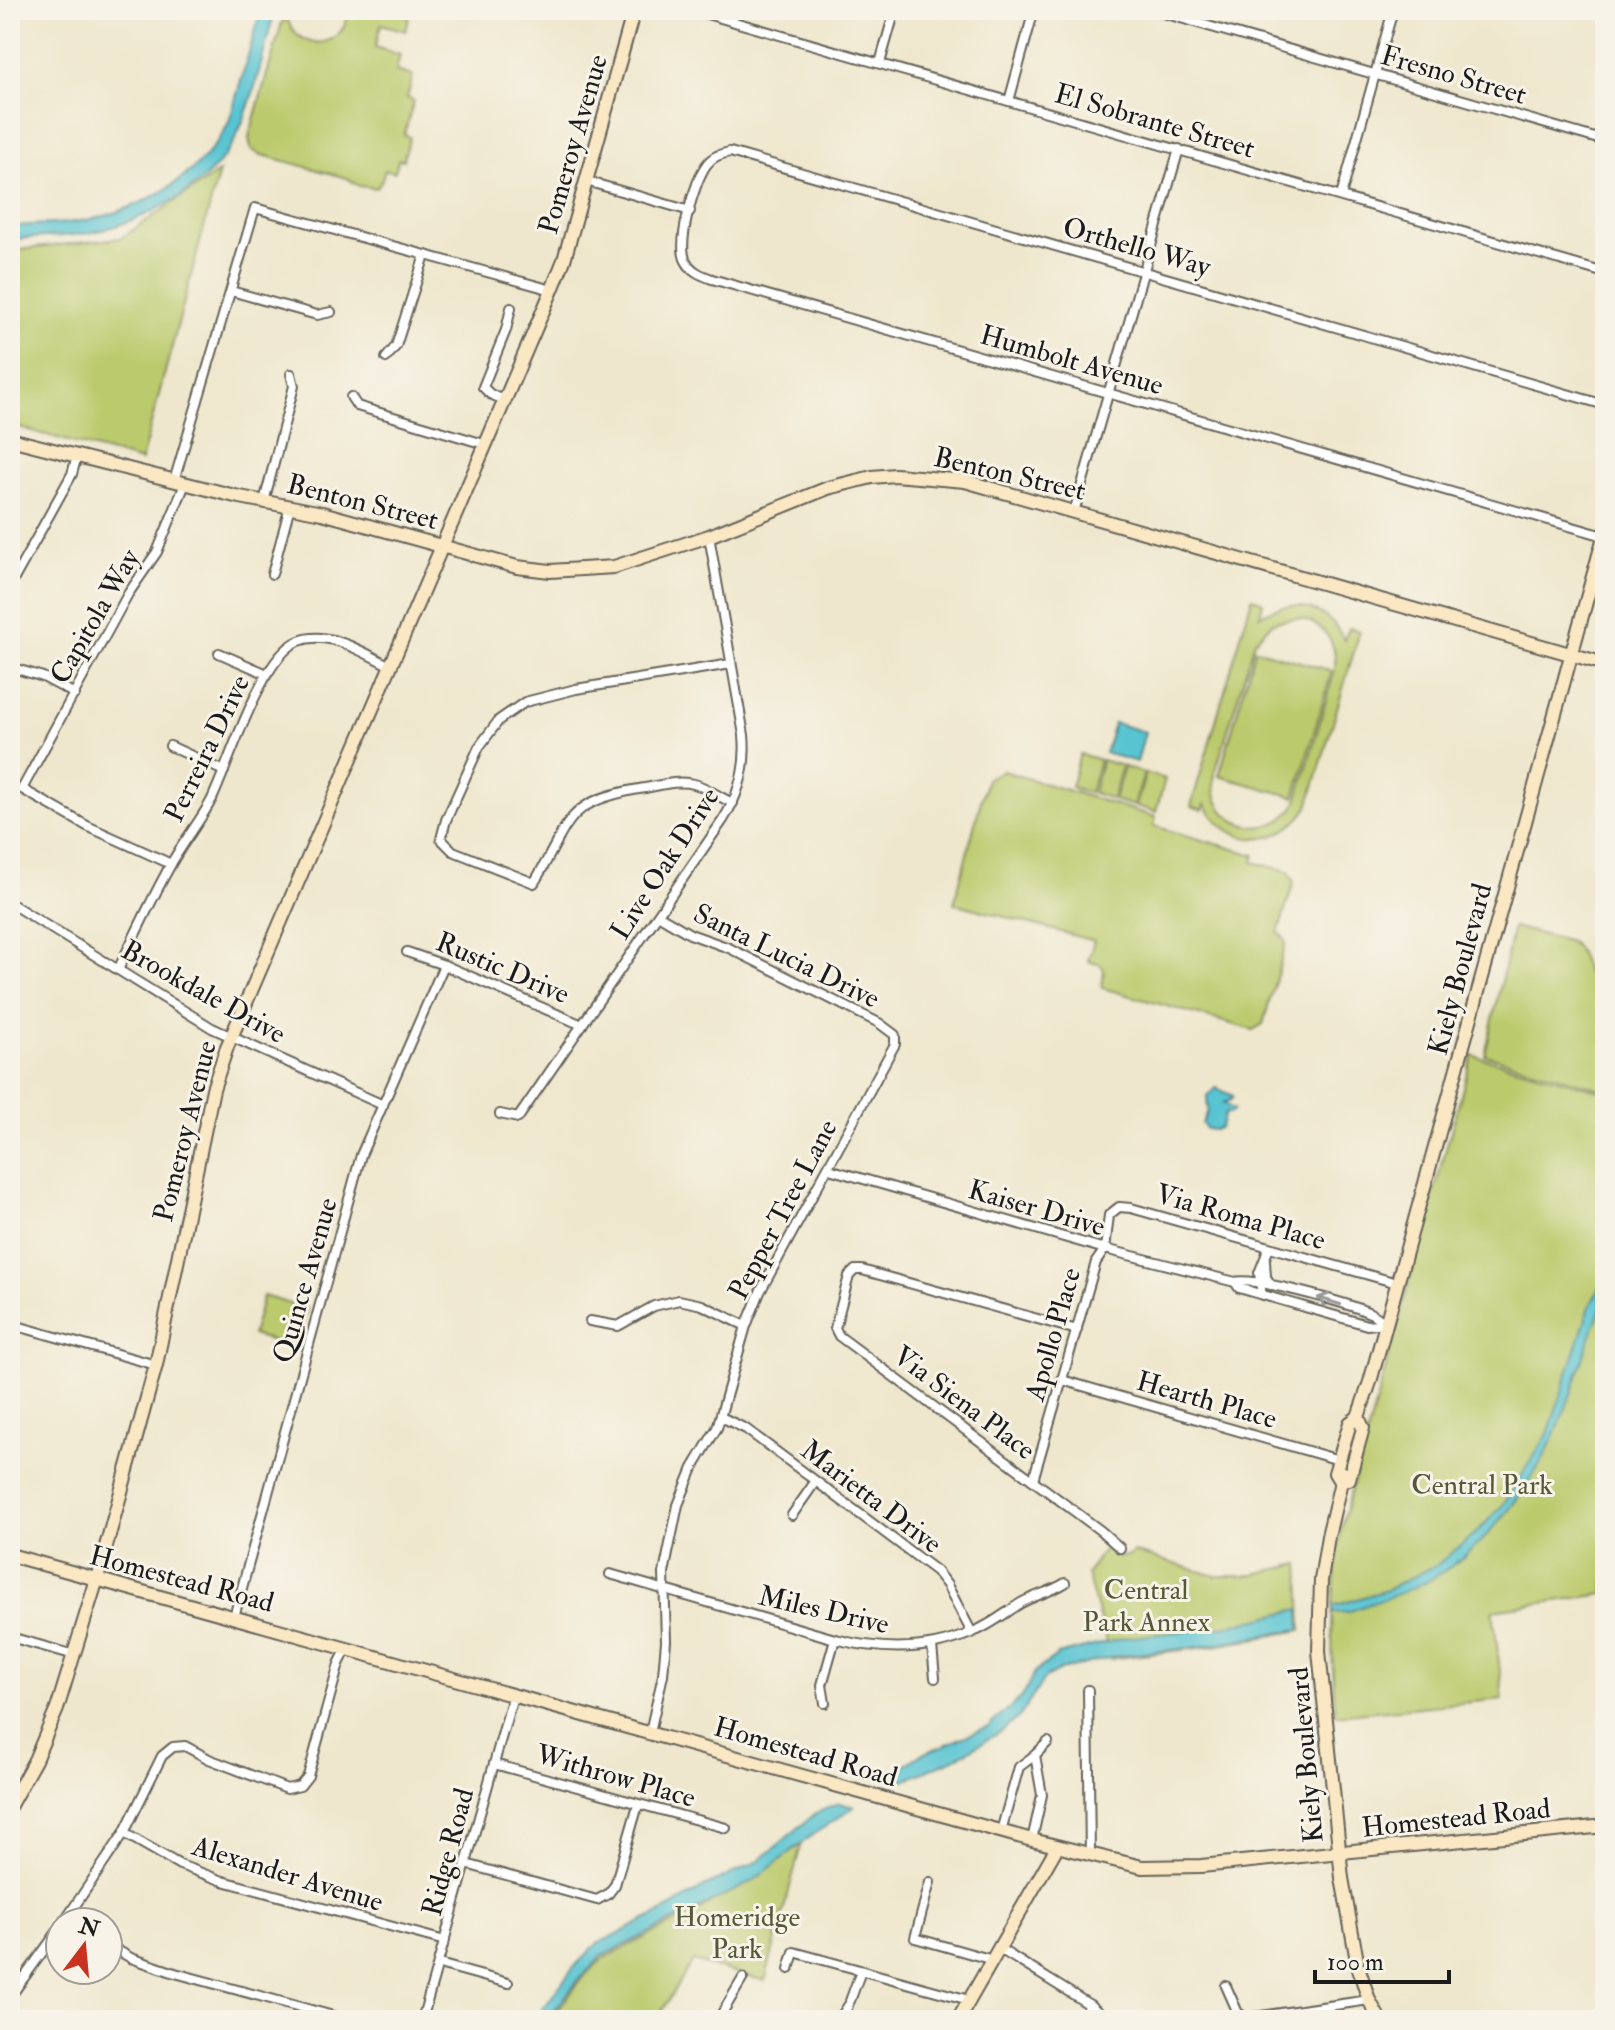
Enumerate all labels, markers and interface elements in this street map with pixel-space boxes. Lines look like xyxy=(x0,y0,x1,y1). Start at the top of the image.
street label: Fresno Street xyxy=(1377,38,1530,113)
street label: Pomeroy Avenue xyxy=(531,50,616,238)
street label: El Sobrante Street xyxy=(1051,76,1259,167)
street label: Orthello Way xyxy=(1059,210,1215,285)
street label: Humbolt Avenue xyxy=(976,318,1167,403)
street label: Benton Street xyxy=(930,440,1089,509)
street label: Benton Street xyxy=(283,467,442,538)
street label: Capitola Way xyxy=(43,543,148,690)
street label: Perreira Drive xyxy=(157,669,258,828)
street label: Live Oak Drive xyxy=(603,781,728,947)
street label: Kiely Boulevard xyxy=(1421,879,1500,1059)
street label: Santa Lucia Drive xyxy=(687,896,885,1017)
street label: Rustic Drive xyxy=(430,925,575,1012)
street label: Brookdale Drive xyxy=(115,933,292,1052)
street label: Pomeroy Avenue xyxy=(146,1037,225,1226)
street label: Pepper Tree Lane xyxy=(721,1113,846,1306)
street label: Kaiser Drive xyxy=(964,1172,1109,1245)
street label: Via Roma Place xyxy=(1152,1177,1330,1258)
street label: Quince Avenue xyxy=(265,1194,346,1367)
street label: Apollo Place xyxy=(1017,1263,1089,1406)
one-way arrow xyxy=(1317,1293,1343,1308)
street label: Via Siena Place xyxy=(886,1338,1042,1468)
street label: Hearth Place xyxy=(1133,1364,1281,1437)
street label: Marietta Drive xyxy=(794,1433,949,1562)
park label: Central Park xyxy=(1411,1468,1553,1503)
street label: Homestead Road xyxy=(86,1538,278,1621)
park label: Central Park Annex xyxy=(1082,1573,1210,1640)
street label: Miles Drive xyxy=(755,1578,893,1643)
street label: Kiely Boulevard xyxy=(1281,1665,1332,1844)
street label: Homestead Road xyxy=(710,1710,902,1795)
street label: Withrow Place xyxy=(531,1737,700,1816)
street label: Ridge Road xyxy=(415,1784,482,1920)
street label: Homestead Road xyxy=(1360,1791,1552,1846)
street label: Alexander Avenue xyxy=(187,1829,387,1920)
park label: Homeridge Park xyxy=(674,1900,800,1967)
north arrow xyxy=(44,1906,124,1986)
text: N xyxy=(75,1911,103,1944)
scale bar xyxy=(1315,1934,1449,1984)
text: 100 m xyxy=(1327,1947,1384,1978)

